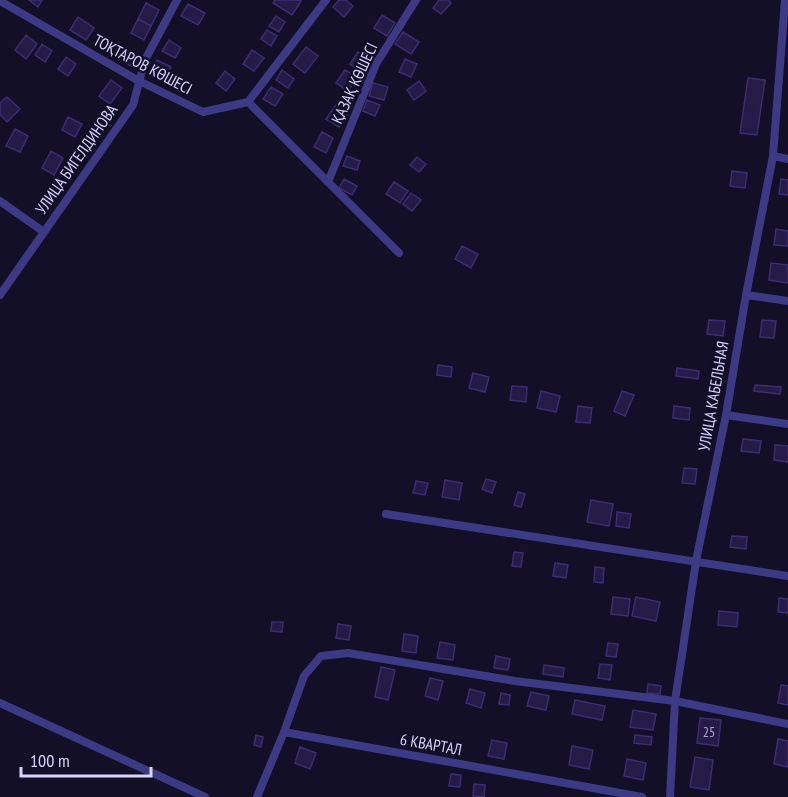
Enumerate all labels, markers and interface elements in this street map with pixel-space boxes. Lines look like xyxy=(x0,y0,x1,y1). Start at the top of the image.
street label: ТОҚТАРОВ КӨШЕСІ xyxy=(90,30,196,98)
street label: ҚАЗАҚ КӨШЕСІ xyxy=(327,39,381,127)
street label: УЛИЦА БИГЕЛДИНОВА xyxy=(31,100,122,218)
street label: УЛИЦА КАБЕЛЬНАЯ xyxy=(693,340,733,452)
house number: 25 xyxy=(703,723,715,741)
street label: 6 КВАРТАЛ xyxy=(399,729,463,759)
scale bar xyxy=(21,740,152,778)
text: 100 m xyxy=(30,749,70,772)

